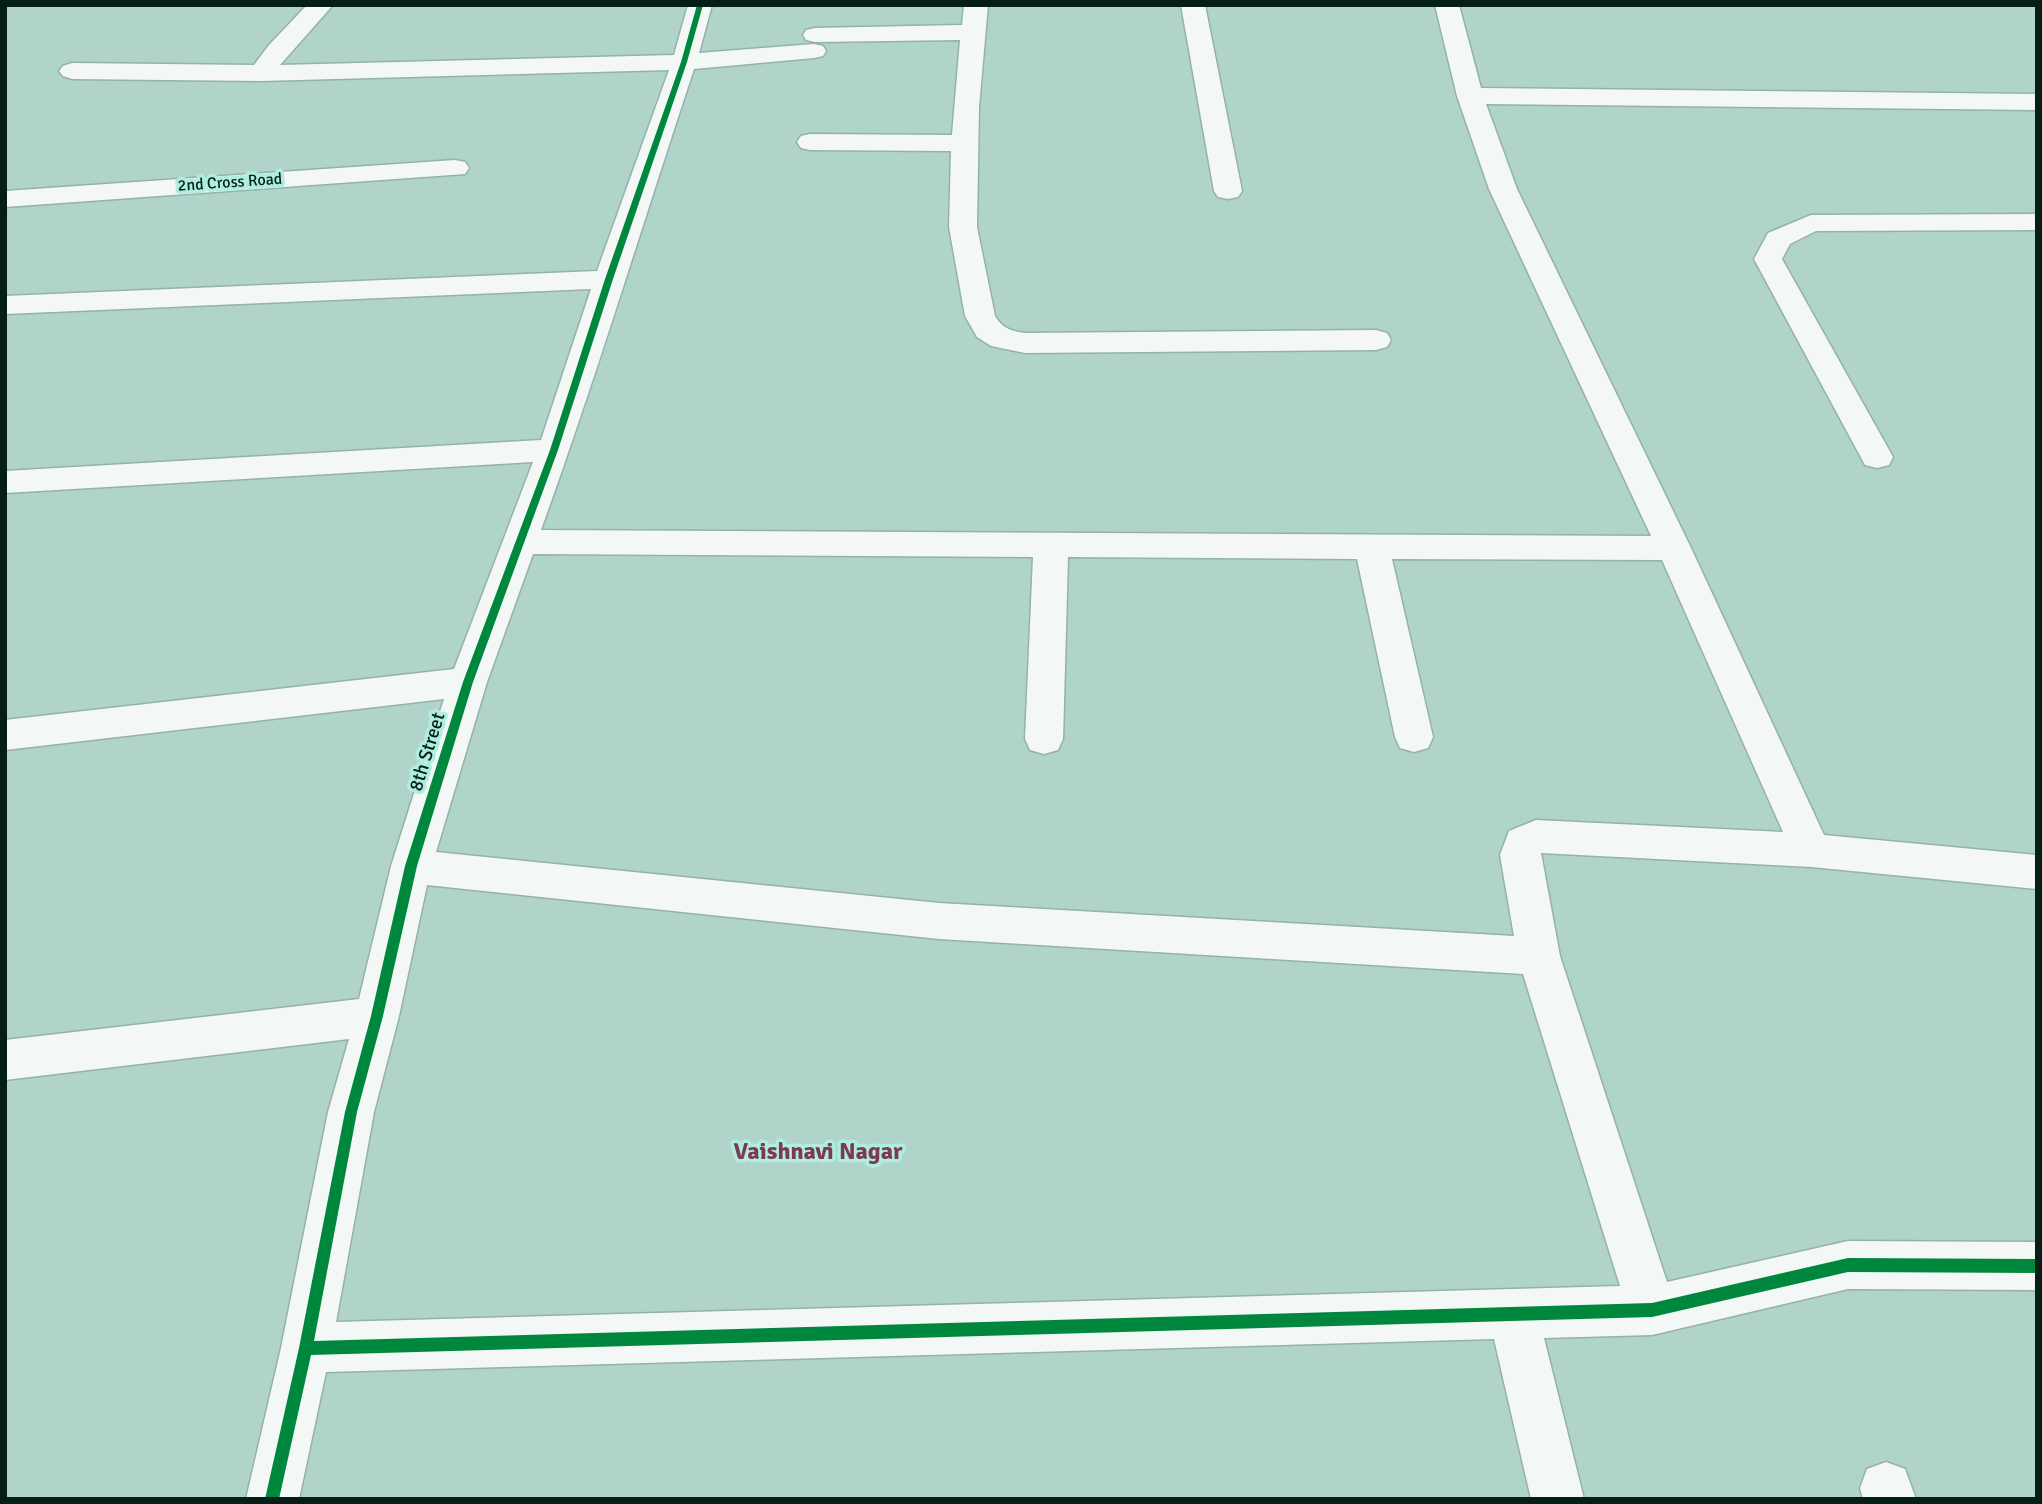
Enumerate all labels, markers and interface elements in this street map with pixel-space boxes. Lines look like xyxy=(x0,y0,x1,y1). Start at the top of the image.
street label: 2nd Cross Road xyxy=(177,170,283,196)
street label: 8th Street xyxy=(405,710,451,794)
district label: Vaishnavi Nagar xyxy=(733,1139,903,1167)

